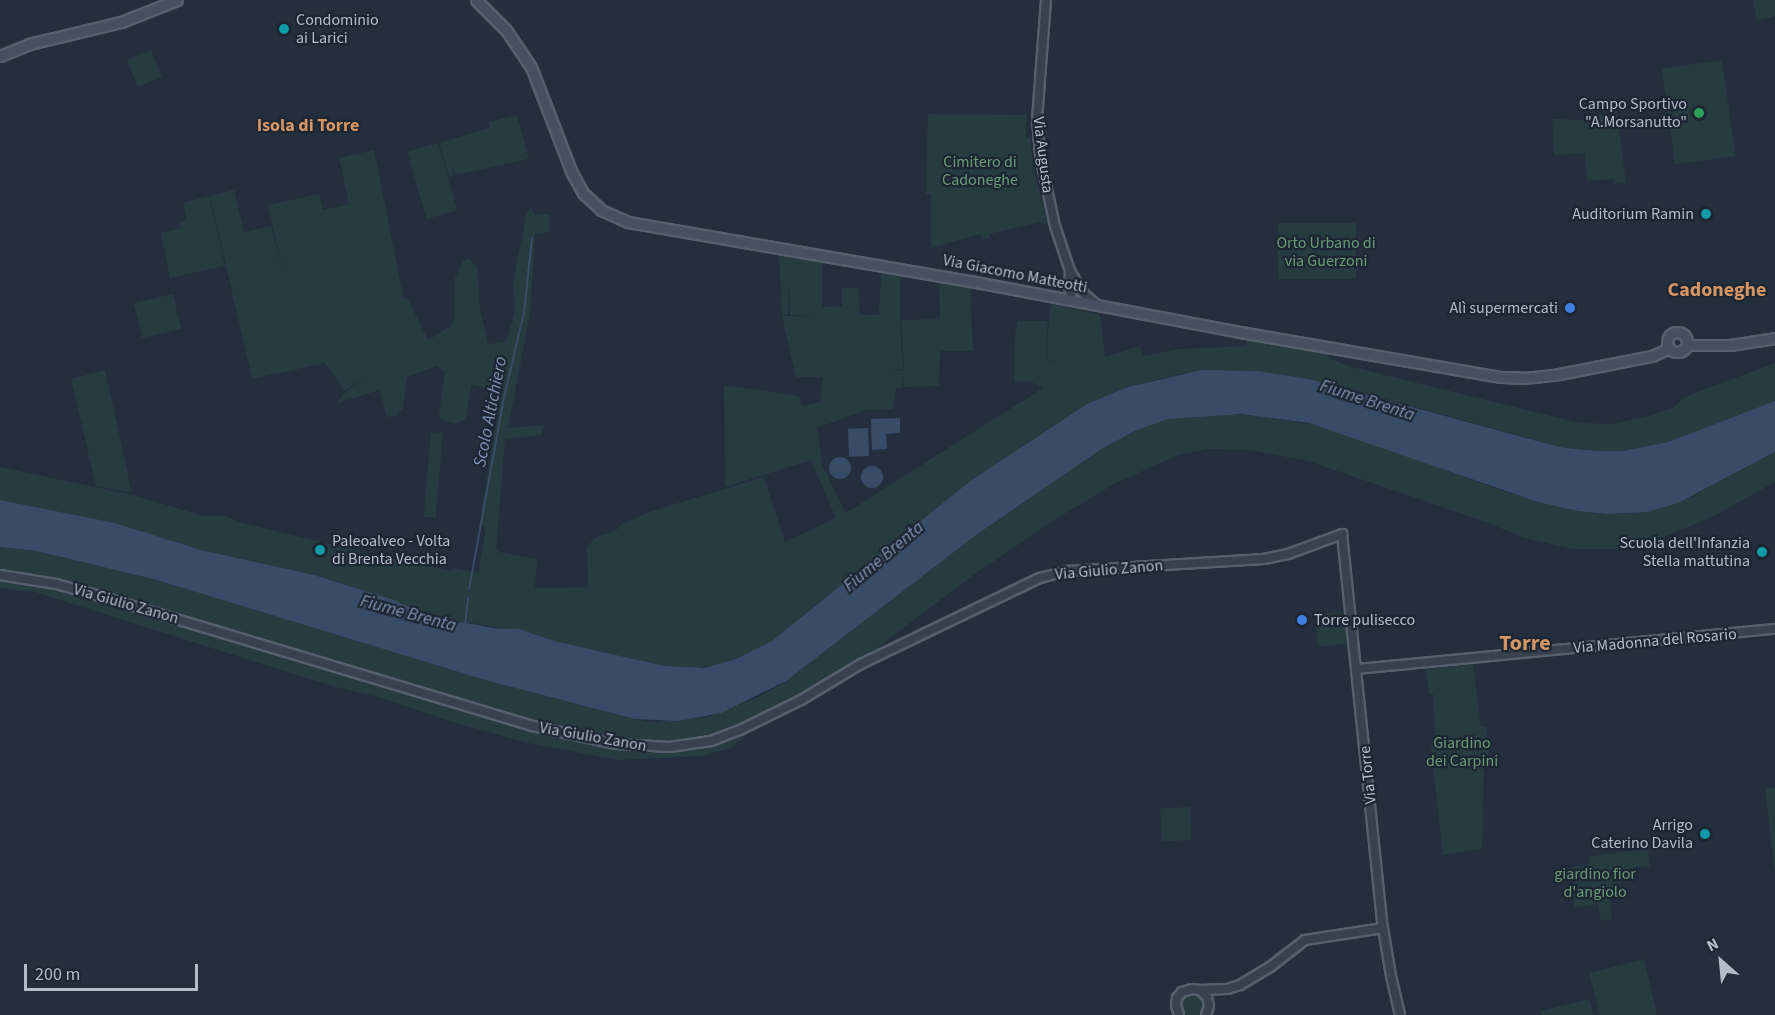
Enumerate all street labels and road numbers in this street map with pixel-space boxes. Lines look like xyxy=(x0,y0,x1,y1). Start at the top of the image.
street label: Via Augusta xyxy=(1029,116,1057,194)
street label: Via Giacomo Matteotti xyxy=(941,251,1089,297)
street label: Via Giulio Zanon xyxy=(1054,556,1164,584)
street label: Via Giulio Zanon xyxy=(71,580,181,628)
street label: Via Madonna del Rosario xyxy=(1572,624,1738,658)
street label: Via Giulio Zanon xyxy=(538,718,648,756)
street label: Via Torre xyxy=(1355,745,1381,805)

